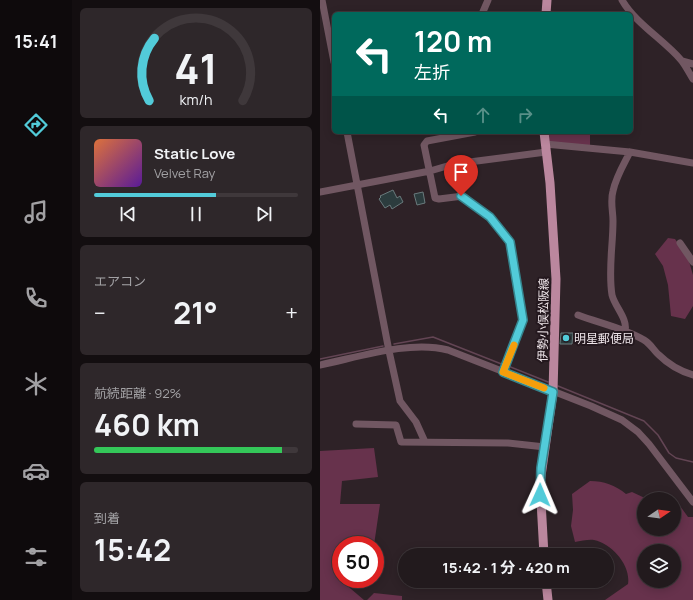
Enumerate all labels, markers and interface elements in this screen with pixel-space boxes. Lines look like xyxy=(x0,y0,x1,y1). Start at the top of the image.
text: 120 m xyxy=(414,22,492,60)
icon: left xyxy=(348,28,400,80)
text: 15:41 xyxy=(14,29,58,53)
text: 41 xyxy=(174,40,218,96)
text: 左折 xyxy=(414,60,450,84)
text: km/h xyxy=(179,90,213,109)
icon: left xyxy=(430,104,452,126)
icon: ahead xyxy=(472,104,494,126)
icon: right xyxy=(514,104,536,126)
icon: directions xyxy=(22,111,50,139)
text: Static Love xyxy=(154,143,235,164)
pin xyxy=(444,155,478,196)
icon: arrive xyxy=(450,161,472,183)
text: Velvet Ray xyxy=(154,164,215,182)
icon: music xyxy=(22,198,50,226)
icon: previous xyxy=(117,203,139,225)
icon: pause xyxy=(185,203,207,225)
icon: next xyxy=(253,203,275,225)
text: エアコン xyxy=(94,272,146,290)
street label: 伊勢小俣松阪線 xyxy=(534,278,552,362)
icon: phone xyxy=(22,284,50,312)
text: 21° xyxy=(173,292,218,333)
text: − xyxy=(94,298,106,328)
text: + xyxy=(285,298,298,328)
place label: 明星郵便局 xyxy=(574,330,634,347)
marker: 明星郵便局 xyxy=(561,333,571,343)
icon: climate xyxy=(22,370,50,398)
text: 航続距離 · 92% xyxy=(94,384,181,402)
text: 460 km xyxy=(94,404,200,445)
icon: car xyxy=(22,457,50,485)
position arrow xyxy=(519,474,561,516)
north arrow xyxy=(637,492,681,536)
map controls xyxy=(637,492,681,588)
text: 到着 xyxy=(94,509,120,527)
text: 15:42 xyxy=(94,529,171,570)
speed limit sign: 50 xyxy=(332,536,384,588)
icon: filters xyxy=(22,543,50,571)
button: layers xyxy=(637,544,681,588)
text: 15:42 · 1 分 · 420 m xyxy=(442,557,570,578)

